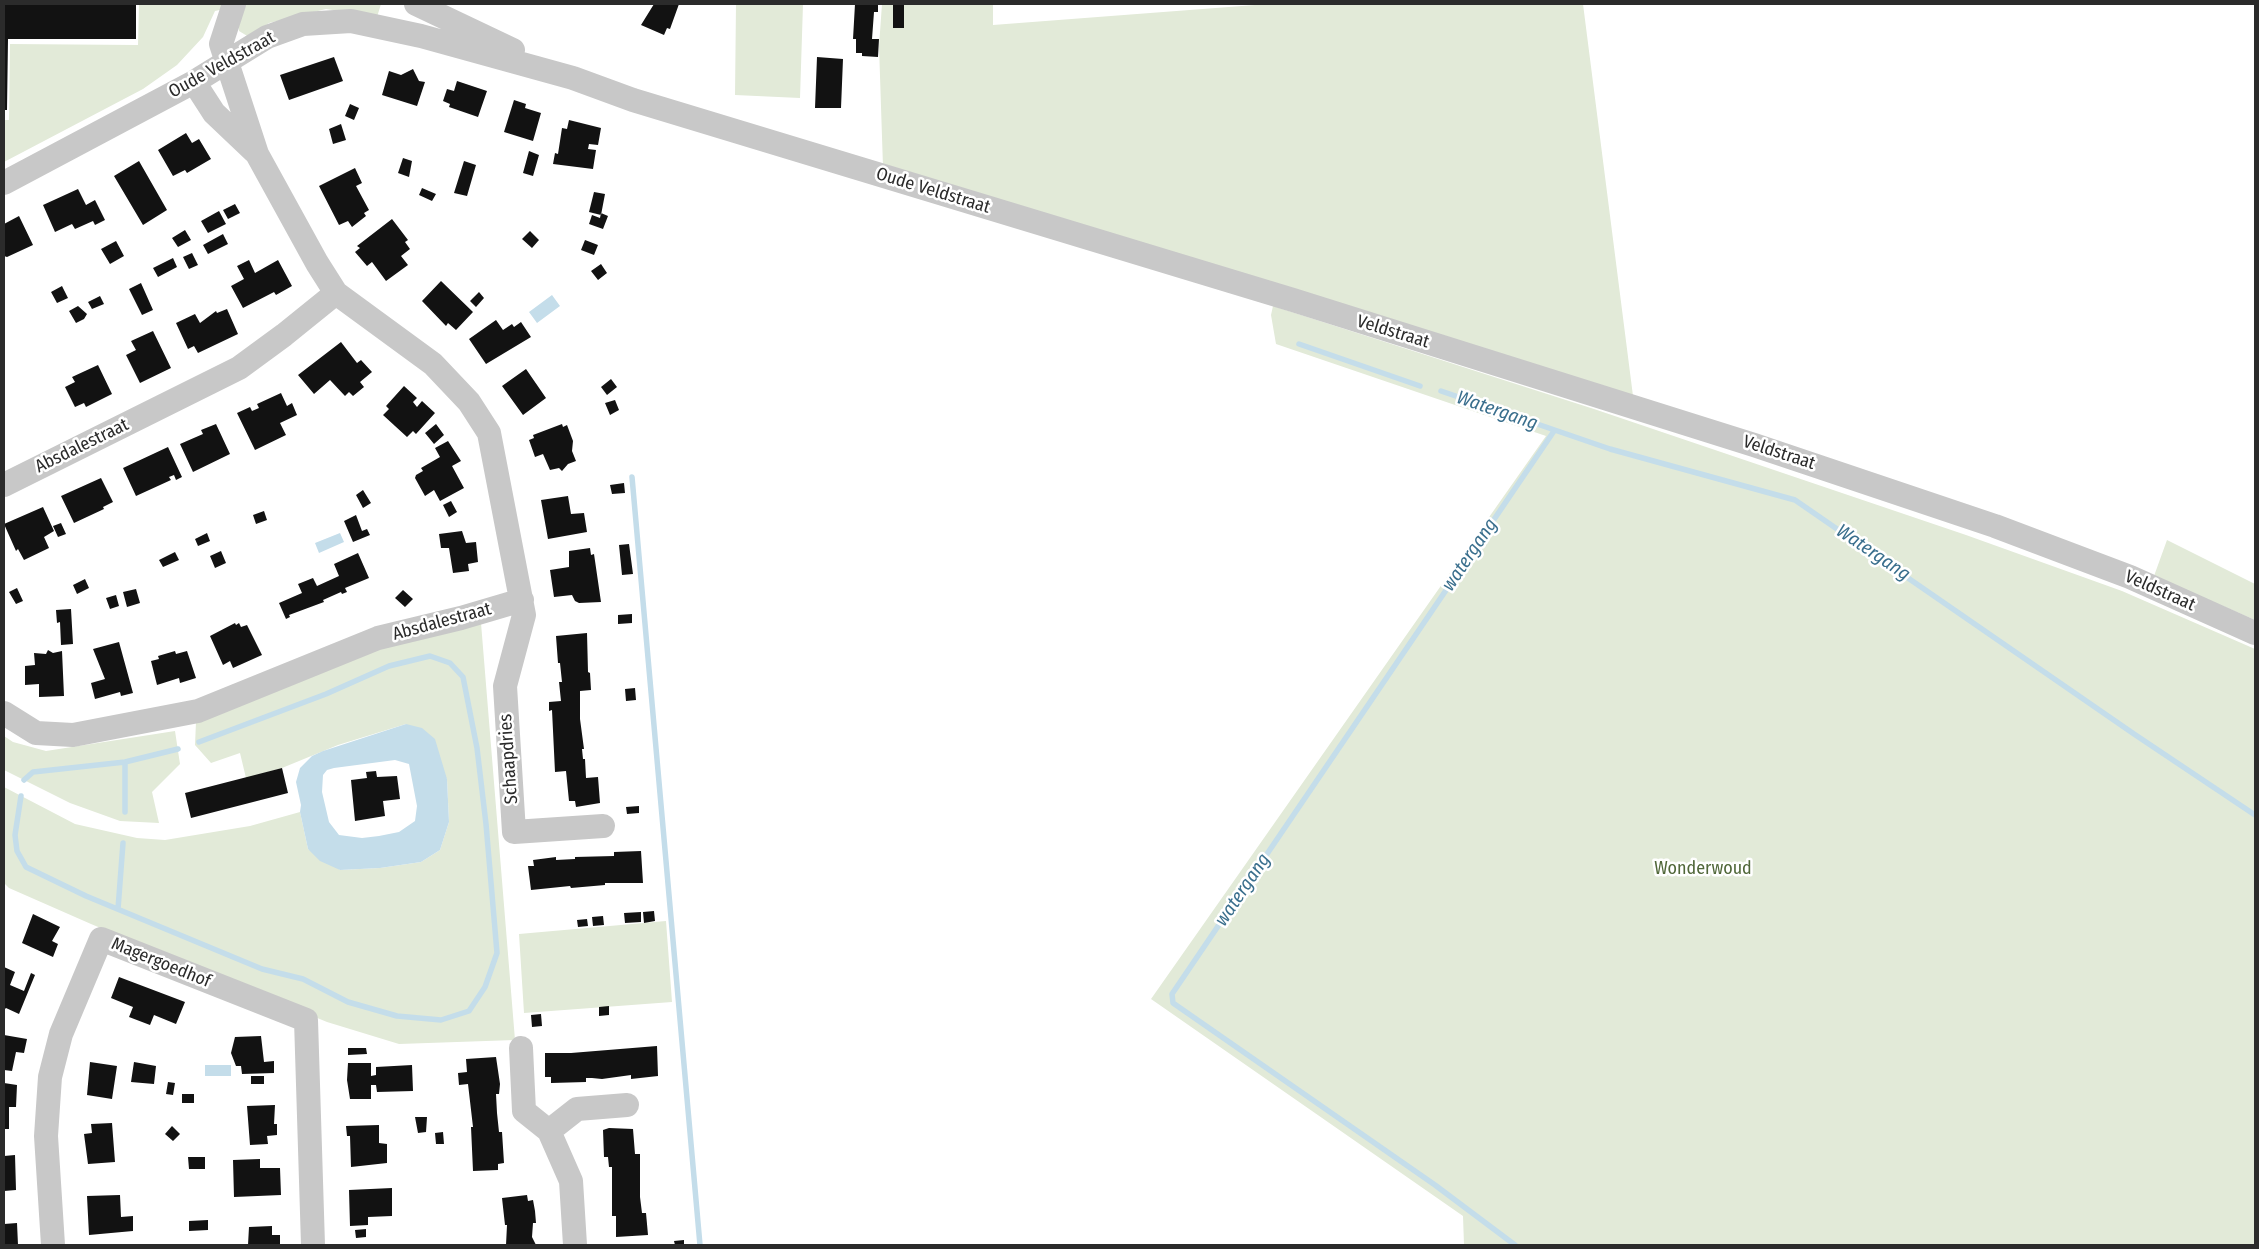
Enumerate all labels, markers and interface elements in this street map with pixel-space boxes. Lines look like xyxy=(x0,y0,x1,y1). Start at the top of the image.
street label: Oude Veldstraat xyxy=(165,27,279,103)
street label: Oude Veldstraat xyxy=(873,163,993,219)
street label: Veldstraat xyxy=(1354,311,1432,353)
water label: Watergang xyxy=(1453,386,1541,436)
street label: Absdalestraat xyxy=(32,414,132,478)
street label: Veldstraat xyxy=(1740,431,1818,475)
water label: watergang xyxy=(1437,514,1503,596)
water label: Watergang xyxy=(1832,520,1914,586)
street label: Veldstraat xyxy=(2122,566,2198,616)
street label: Absdalestraat xyxy=(390,598,494,646)
street label: Schaapdries xyxy=(495,713,523,805)
water label: watergang xyxy=(1210,849,1276,931)
park label: Wonderwoud xyxy=(1654,858,1752,880)
street label: Magergoedhof xyxy=(108,933,214,993)

